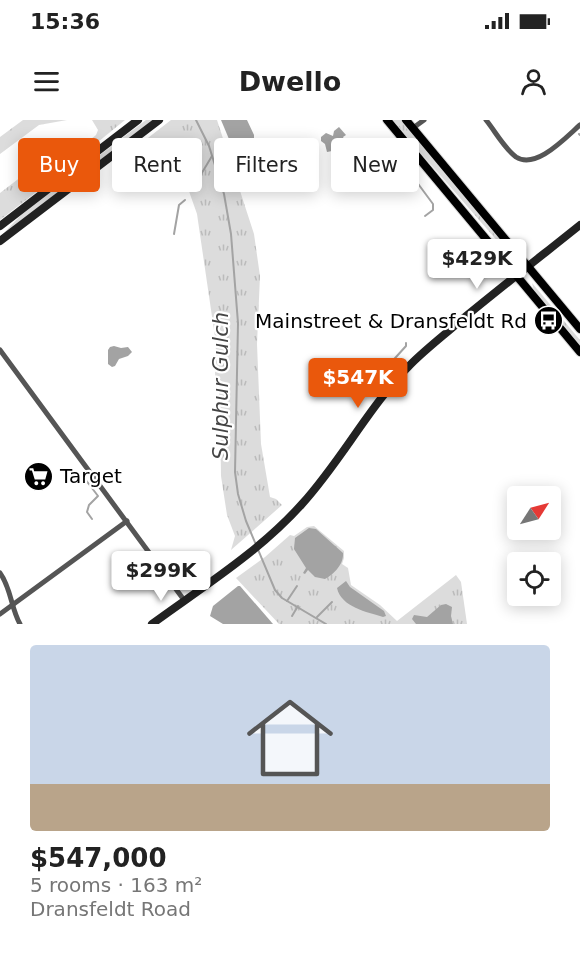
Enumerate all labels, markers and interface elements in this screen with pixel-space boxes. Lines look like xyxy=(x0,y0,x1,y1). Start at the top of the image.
text: 15:36 xyxy=(30,9,100,34)
icon: menu xyxy=(30,65,63,98)
icon: person xyxy=(517,65,550,98)
text: Dwello xyxy=(239,66,341,97)
chip: Buy xyxy=(18,138,100,192)
chip: Rent xyxy=(112,138,202,192)
chip: Filters xyxy=(214,138,319,192)
chip: New xyxy=(331,138,419,192)
pin: $429K xyxy=(435,239,519,290)
text: $429K xyxy=(441,246,513,270)
bus stop icon: Mainstreet & Dransfeldt Rd xyxy=(532,305,564,337)
place label: Mainstreet & Dransfeldt Rd xyxy=(255,309,527,333)
water label: Sulphur Gulch xyxy=(209,312,233,460)
pin: $547K xyxy=(316,358,400,409)
text: $547K xyxy=(322,365,394,389)
supermarket icon: Target xyxy=(23,460,55,492)
place label: Target xyxy=(59,464,122,488)
north arrow xyxy=(507,486,561,540)
map controls xyxy=(507,486,561,606)
pin: $299K xyxy=(119,551,203,602)
button: locate xyxy=(507,552,561,606)
text: $299K xyxy=(125,558,197,582)
icon: home xyxy=(236,684,344,792)
text: $547,000 xyxy=(30,843,167,873)
text: 5 rooms · 163 m² xyxy=(30,873,202,897)
text: Dransfeldt Road xyxy=(30,897,191,921)

